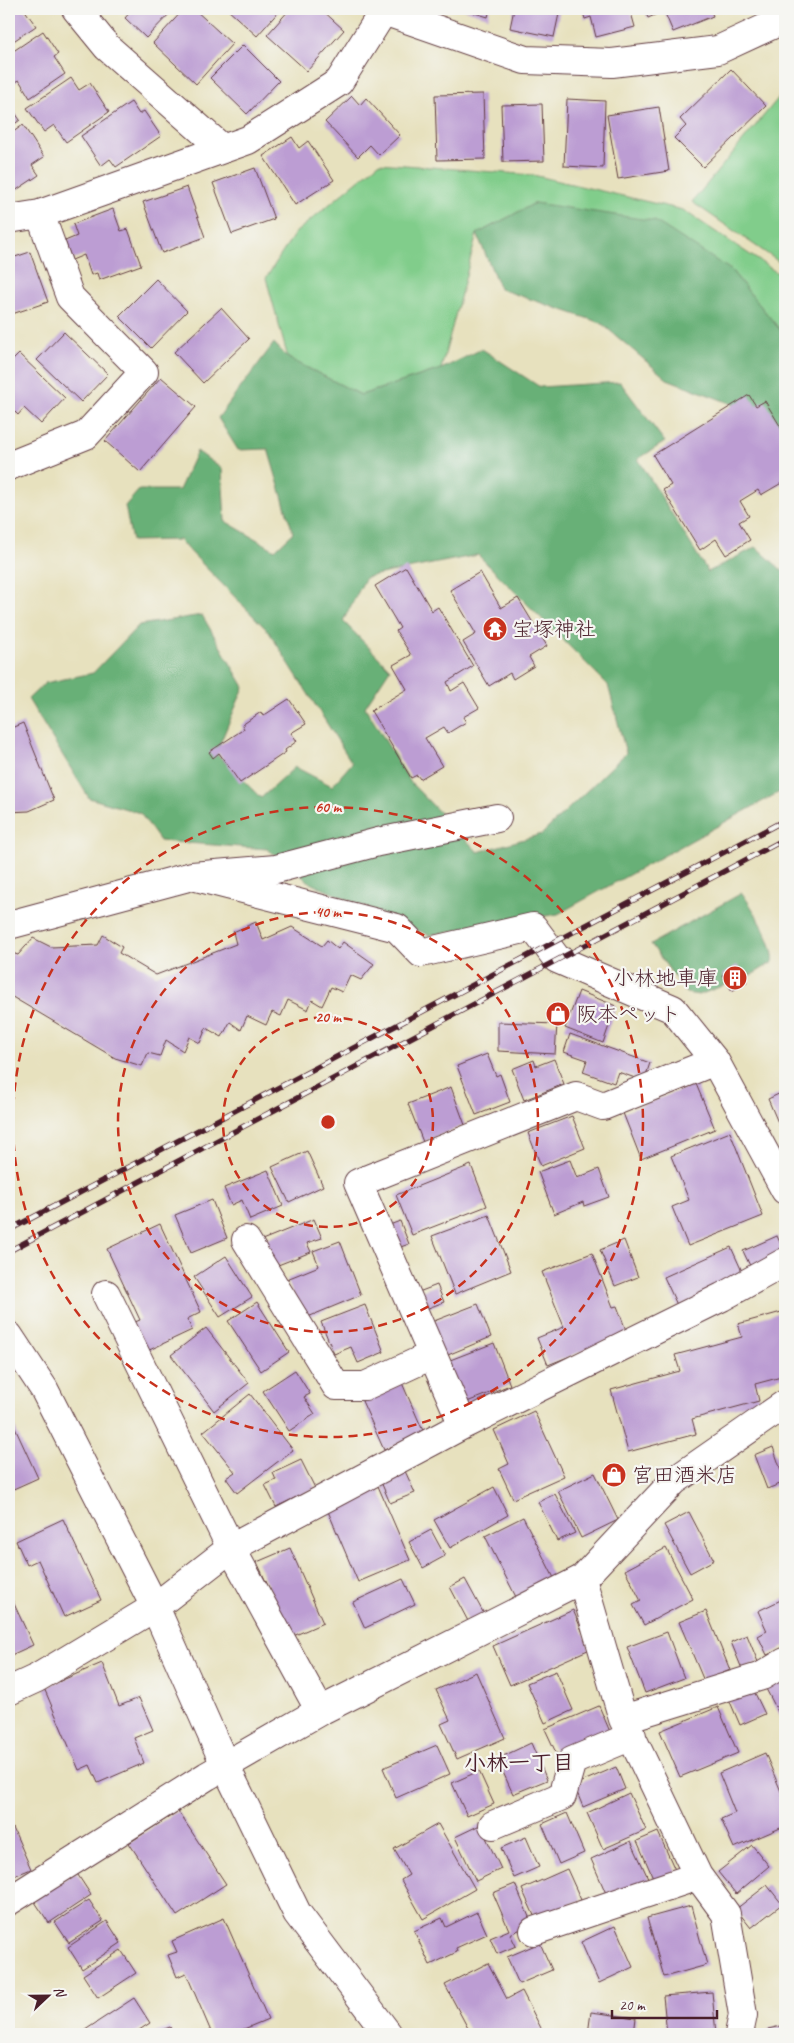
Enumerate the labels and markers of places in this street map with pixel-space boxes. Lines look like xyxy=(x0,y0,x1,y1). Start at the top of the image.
temple icon: 宝塚神社 xyxy=(482,616,508,642)
place label: 宝塚神社 xyxy=(512,616,596,642)
place label: 小林地車庫 xyxy=(613,965,718,991)
building icon: 小林地車庫 xyxy=(722,965,748,991)
shop icon: 阪本ペット xyxy=(545,1001,571,1027)
place label: 阪本ペット xyxy=(576,1001,681,1027)
centre of rings xyxy=(319,1113,337,1131)
shop icon: 宮田酒米店 xyxy=(601,1462,627,1488)
place label: 宮田酒米店 xyxy=(632,1462,737,1488)

